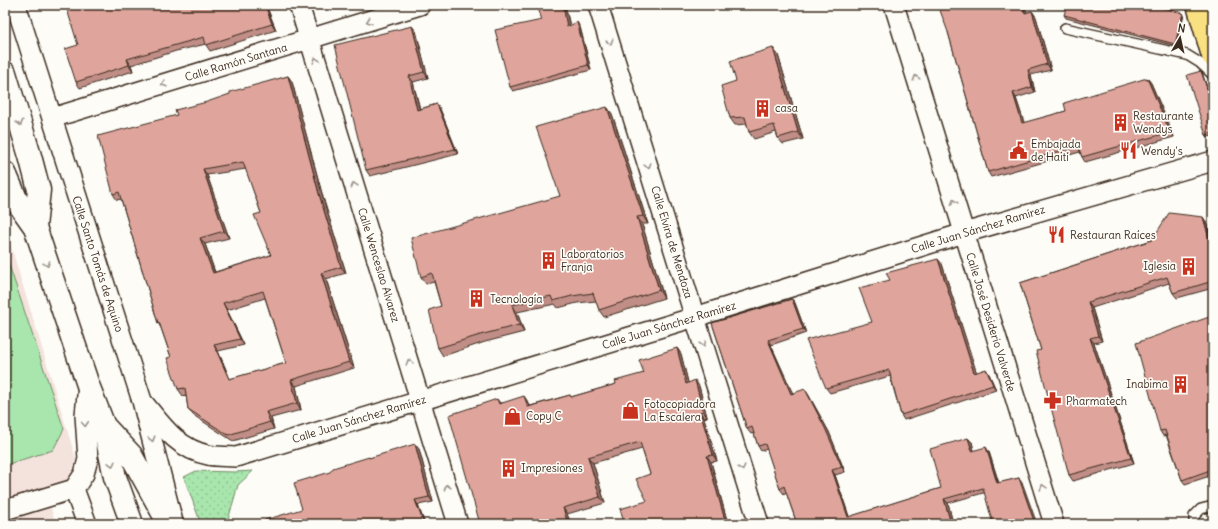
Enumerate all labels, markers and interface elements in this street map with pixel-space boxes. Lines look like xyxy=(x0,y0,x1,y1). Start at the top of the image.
one-way arrow xyxy=(366,16,373,25)
north arrow xyxy=(1160,18,1200,58)
text: N xyxy=(1177,21,1186,36)
one-way arrow xyxy=(605,39,614,46)
street label: Calle Ramón Santana xyxy=(183,40,289,84)
one-way arrow xyxy=(312,57,321,64)
one-way arrow xyxy=(912,74,921,81)
one-way arrow xyxy=(161,79,168,88)
building icon: casa xyxy=(752,98,772,118)
place label: casa xyxy=(775,101,798,115)
place label: Restaurante Wendys xyxy=(1133,109,1194,136)
building icon: Restaurante Wendys xyxy=(1110,112,1130,132)
one-way arrow xyxy=(15,120,24,127)
place label: Embajada de Haití xyxy=(1031,137,1081,164)
public building icon: Embajada de Haití xyxy=(1008,140,1028,160)
restaurant icon: Wendy's xyxy=(1118,141,1138,161)
place label: Wendy's xyxy=(1141,144,1183,158)
one-way arrow xyxy=(643,163,652,170)
one-way arrow xyxy=(350,181,359,188)
street label: Calle Elvira de Mendoza xyxy=(648,184,696,300)
street label: Calle Santo Tomás de Aquino xyxy=(69,194,127,334)
one-way arrow xyxy=(950,199,959,206)
street label: Calle Juan Sánchez Ramírez xyxy=(909,202,1047,256)
street label: Calle Wenceslao Alvarez xyxy=(355,206,403,324)
restaurant icon: Restauran Raíces xyxy=(1047,225,1067,245)
place label: Restauran Raíces xyxy=(1070,228,1156,242)
place label: Laboratorios Franja xyxy=(561,247,624,274)
building icon: Laboratorios Franja xyxy=(538,250,558,270)
street label: Calle José Desiderio Valverde xyxy=(963,251,1019,393)
building icon: Iglesia xyxy=(1179,256,1199,276)
place label: Iglesia xyxy=(1143,259,1176,273)
one-way arrow xyxy=(42,261,51,268)
building icon: Tecnología xyxy=(467,289,487,309)
place label: Tecnología xyxy=(490,292,543,306)
street label: Calle Juan Sánchez Ramírez xyxy=(600,298,738,352)
one-way arrow xyxy=(698,340,707,347)
one-way arrow xyxy=(405,359,414,366)
building icon: Inabima xyxy=(1171,374,1191,394)
place label: Inabima xyxy=(1126,377,1168,391)
pharmacy icon: Pharmatech xyxy=(1043,391,1063,411)
street label: Calle Juan Sánchez Ramírez xyxy=(290,392,428,446)
place label: Pharmatech xyxy=(1066,394,1127,408)
place label: Fotocopiadora La Escalera xyxy=(644,397,716,424)
shop icon: Fotocopiadora La Escalera xyxy=(621,400,641,420)
shop icon: Copy C xyxy=(503,406,523,426)
place label: Copy C xyxy=(526,409,562,423)
one-way arrow xyxy=(81,421,90,427)
one-way arrow xyxy=(147,435,156,442)
building icon: Impresiones xyxy=(498,458,518,478)
one-way arrow xyxy=(107,460,116,467)
place label: Impresiones xyxy=(521,461,583,475)
one-way arrow xyxy=(737,464,746,471)
one-way arrow xyxy=(443,483,452,490)
one-way arrow xyxy=(1039,483,1047,490)

